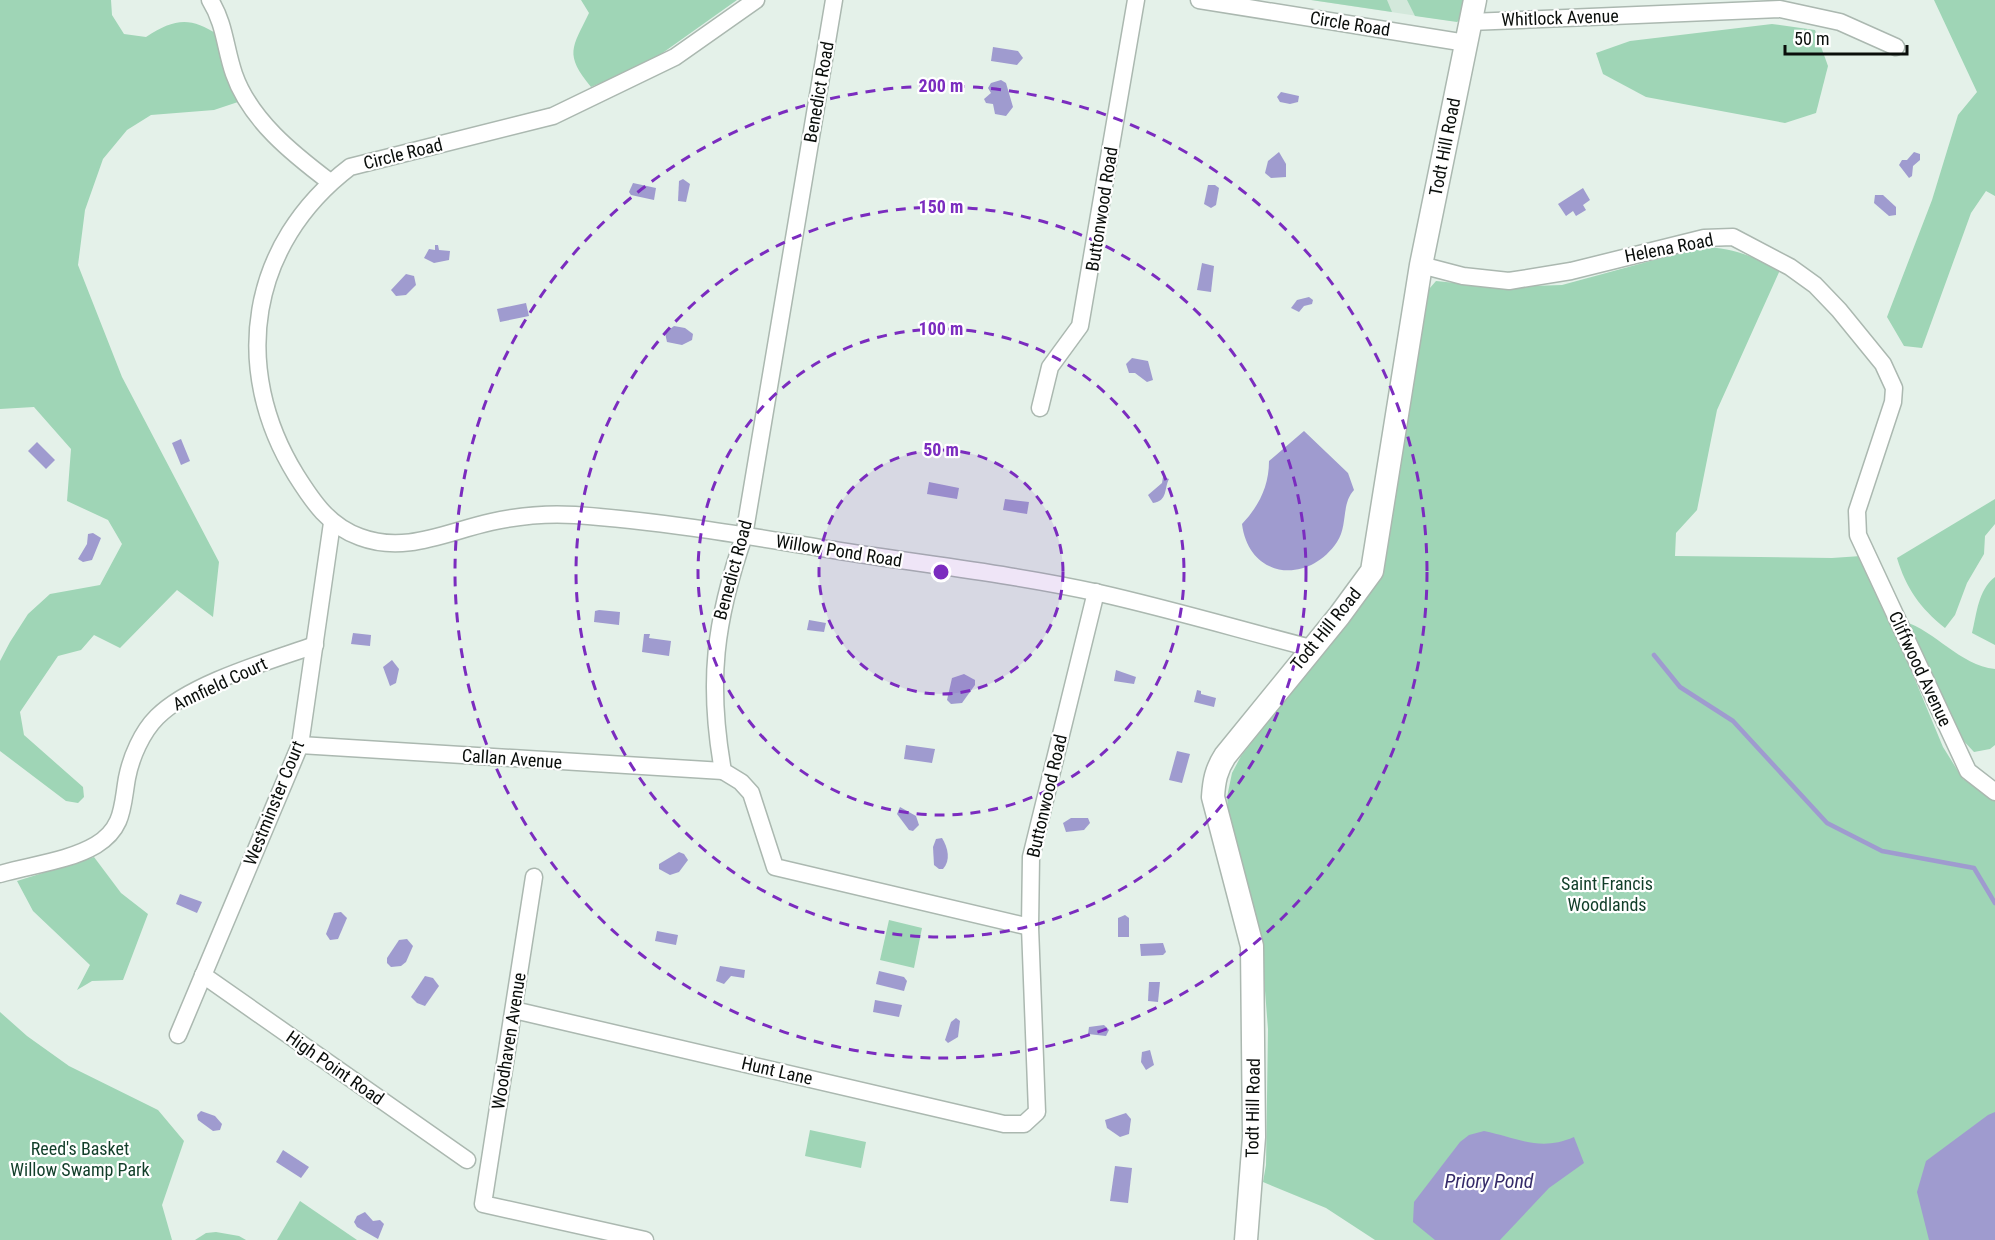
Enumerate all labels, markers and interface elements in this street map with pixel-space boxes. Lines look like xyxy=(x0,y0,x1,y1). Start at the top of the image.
street label: Whitlock Avenue xyxy=(1501,5,1619,30)
street label: Circle Road xyxy=(1309,7,1392,40)
scale bar xyxy=(1785,18,1906,56)
text: 50 m xyxy=(1794,28,1829,49)
street label: Benedict Road xyxy=(799,40,838,144)
text: 200 m xyxy=(919,75,963,96)
street label: Todt Hill Road xyxy=(1425,96,1464,198)
street label: Circle Road xyxy=(361,134,445,173)
street label: Buttonwood Road xyxy=(1081,145,1122,273)
text: 150 m xyxy=(919,196,963,217)
street label: Helena Road xyxy=(1623,229,1715,266)
text: 100 m xyxy=(919,318,963,339)
text: 50 m xyxy=(923,439,959,460)
street label: Benedict Road xyxy=(709,518,756,622)
street label: Willow Pond Road xyxy=(774,530,904,571)
centre of rings xyxy=(931,562,951,582)
street label: Todt Hill Road xyxy=(1286,583,1365,674)
street label: Cliffwood Avenue xyxy=(1885,608,1956,730)
street label: Annfield Court xyxy=(169,653,270,715)
street label: Buttonwood Road xyxy=(1022,732,1071,860)
street label: Westminster Court xyxy=(239,737,308,868)
street label: Callan Avenue xyxy=(461,745,563,772)
park label: Saint Francis Woodlands xyxy=(1561,873,1653,915)
street label: Woodhaven Avenue xyxy=(487,971,530,1111)
street label: High Point Road xyxy=(282,1026,388,1109)
street label: Hunt Lane xyxy=(739,1052,815,1089)
street label: Todt Hill Road xyxy=(1241,1058,1264,1158)
park label: Reed's Basket Willow Swamp Park xyxy=(10,1138,150,1180)
water label: Priory Pond xyxy=(1445,1169,1534,1193)

